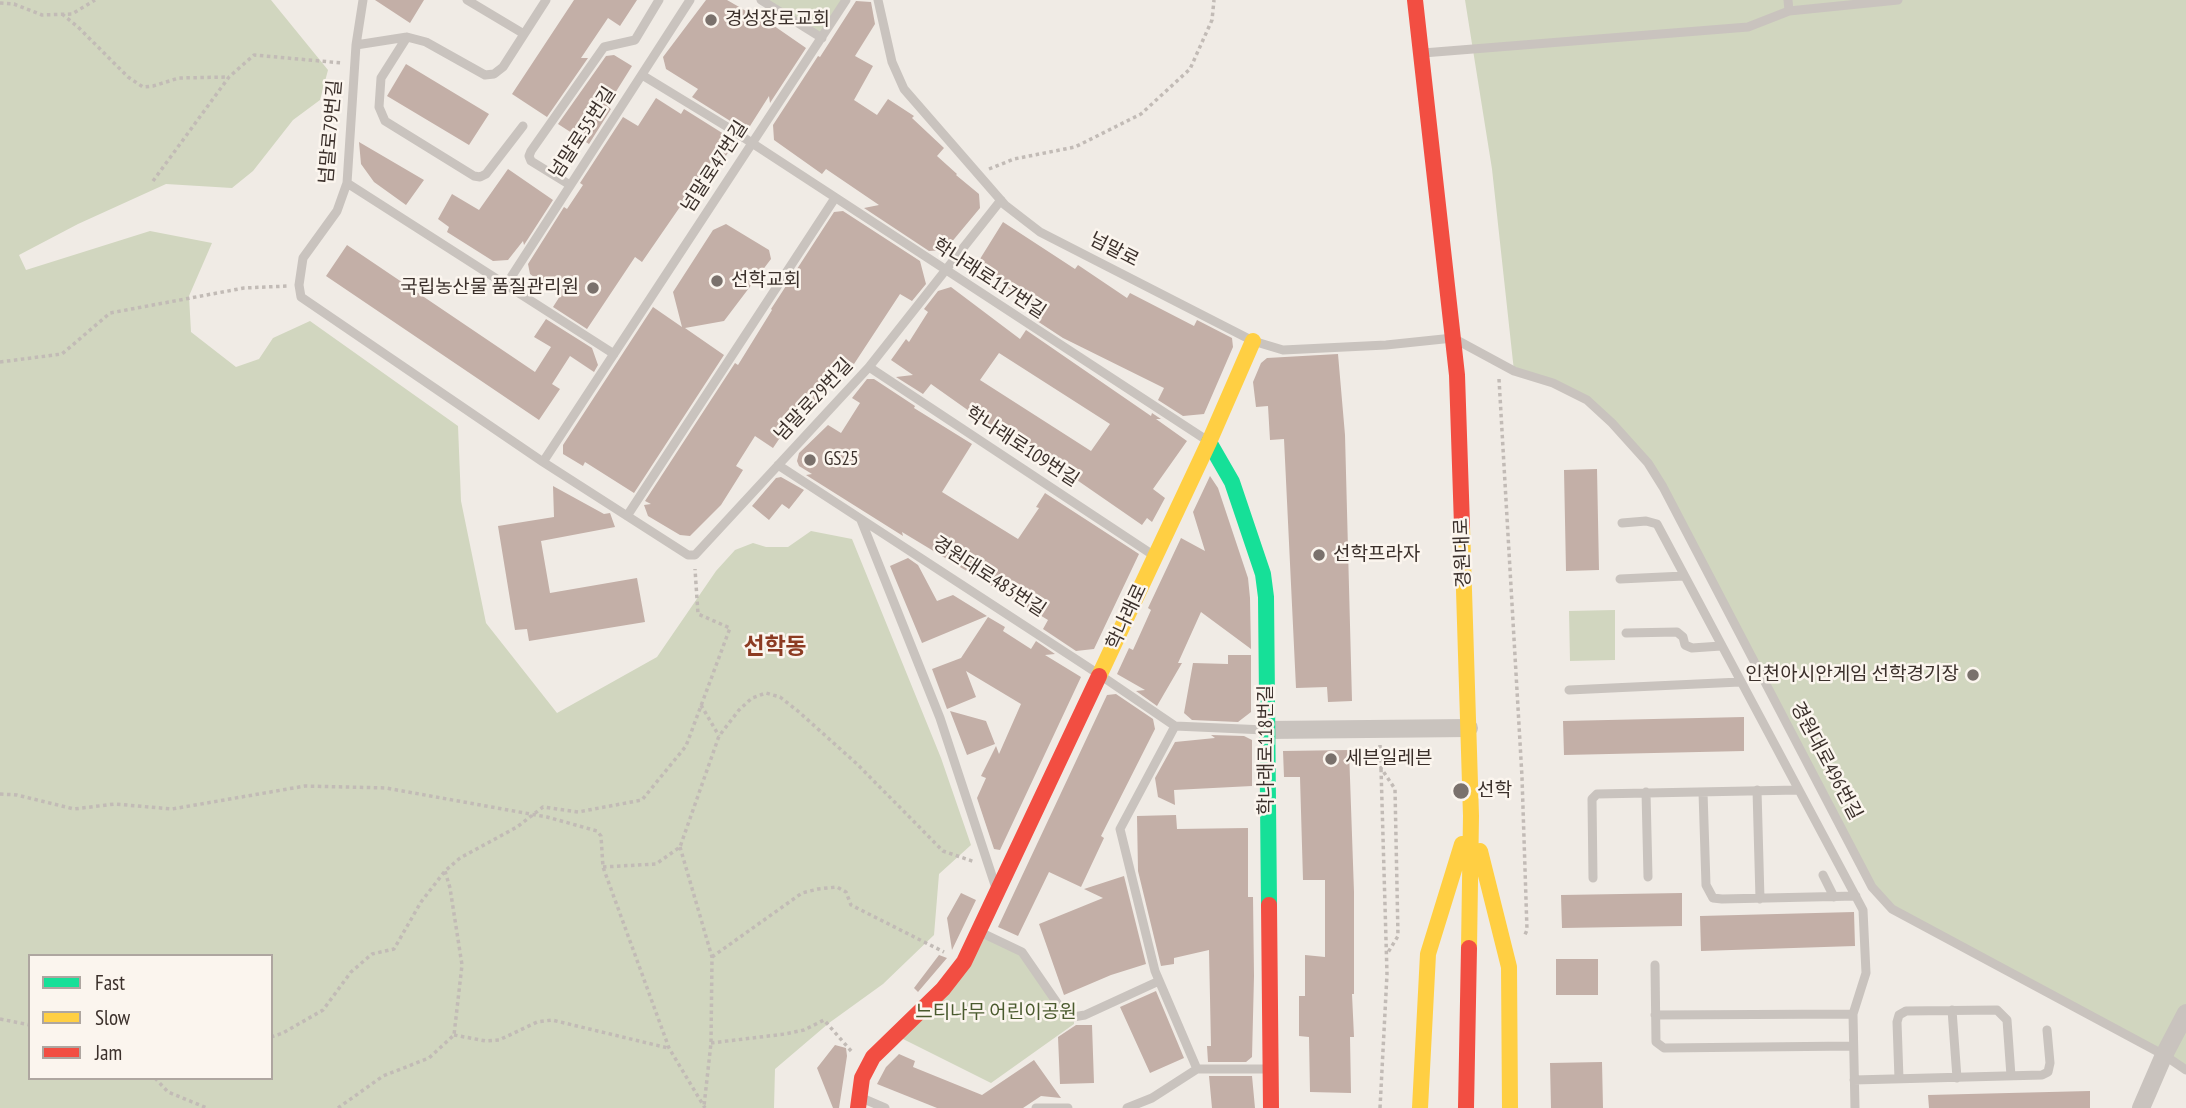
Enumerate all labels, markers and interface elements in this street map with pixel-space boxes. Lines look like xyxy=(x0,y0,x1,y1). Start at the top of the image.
place label: 경성장로교회 xyxy=(725,9,830,31)
marker: 경성장로교회 xyxy=(703,12,719,28)
street label: 넘말로79번길 xyxy=(315,79,347,185)
street label: 넘말로55번길 xyxy=(545,83,621,183)
street label: 넘말로47번길 xyxy=(677,117,753,217)
street label: 넘말로 xyxy=(1085,228,1143,272)
street label: 학나래로117번길 xyxy=(928,234,1050,324)
place label: 선학교회 xyxy=(731,270,801,292)
marker: 선학교회 xyxy=(709,273,725,289)
place label: 국립농산물 품질관리원 xyxy=(400,277,579,299)
marker: 국립농산물 품질관리원 xyxy=(585,280,601,296)
street label: 넘말로29번길 xyxy=(770,354,858,446)
street label: 학나래로109번길 xyxy=(961,402,1083,492)
place label: GS25 xyxy=(824,449,859,471)
marker: GS25 xyxy=(802,452,818,468)
street label: 경원대로 xyxy=(1450,518,1476,588)
street label: 경원대로483번길 xyxy=(928,532,1050,622)
place label: 선학프라자 xyxy=(1333,544,1420,566)
marker: 선학프라자 xyxy=(1311,547,1327,563)
street label: 학나래로 xyxy=(1102,580,1152,654)
district label: 선학동 xyxy=(743,633,807,661)
place label: 인천아시안게임 선학경기장 xyxy=(1745,664,1959,686)
marker: 인천아시안게임 선학경기장 xyxy=(1965,667,1981,683)
street label: 학나래로118번길 xyxy=(1256,685,1278,815)
street label: 경원대로496번길 xyxy=(1785,698,1867,824)
place label: 세븐일레븐 xyxy=(1345,748,1432,770)
marker: 세븐일레븐 xyxy=(1323,751,1339,767)
place label: 선학 xyxy=(1477,780,1512,802)
marker: 선학 xyxy=(1451,781,1471,801)
legend xyxy=(28,954,273,1080)
text: Fast xyxy=(95,969,125,996)
park label: 느티나무 어린이공원 xyxy=(915,1002,1077,1024)
text: Slow xyxy=(95,1004,130,1031)
text: Jam xyxy=(95,1039,122,1066)

